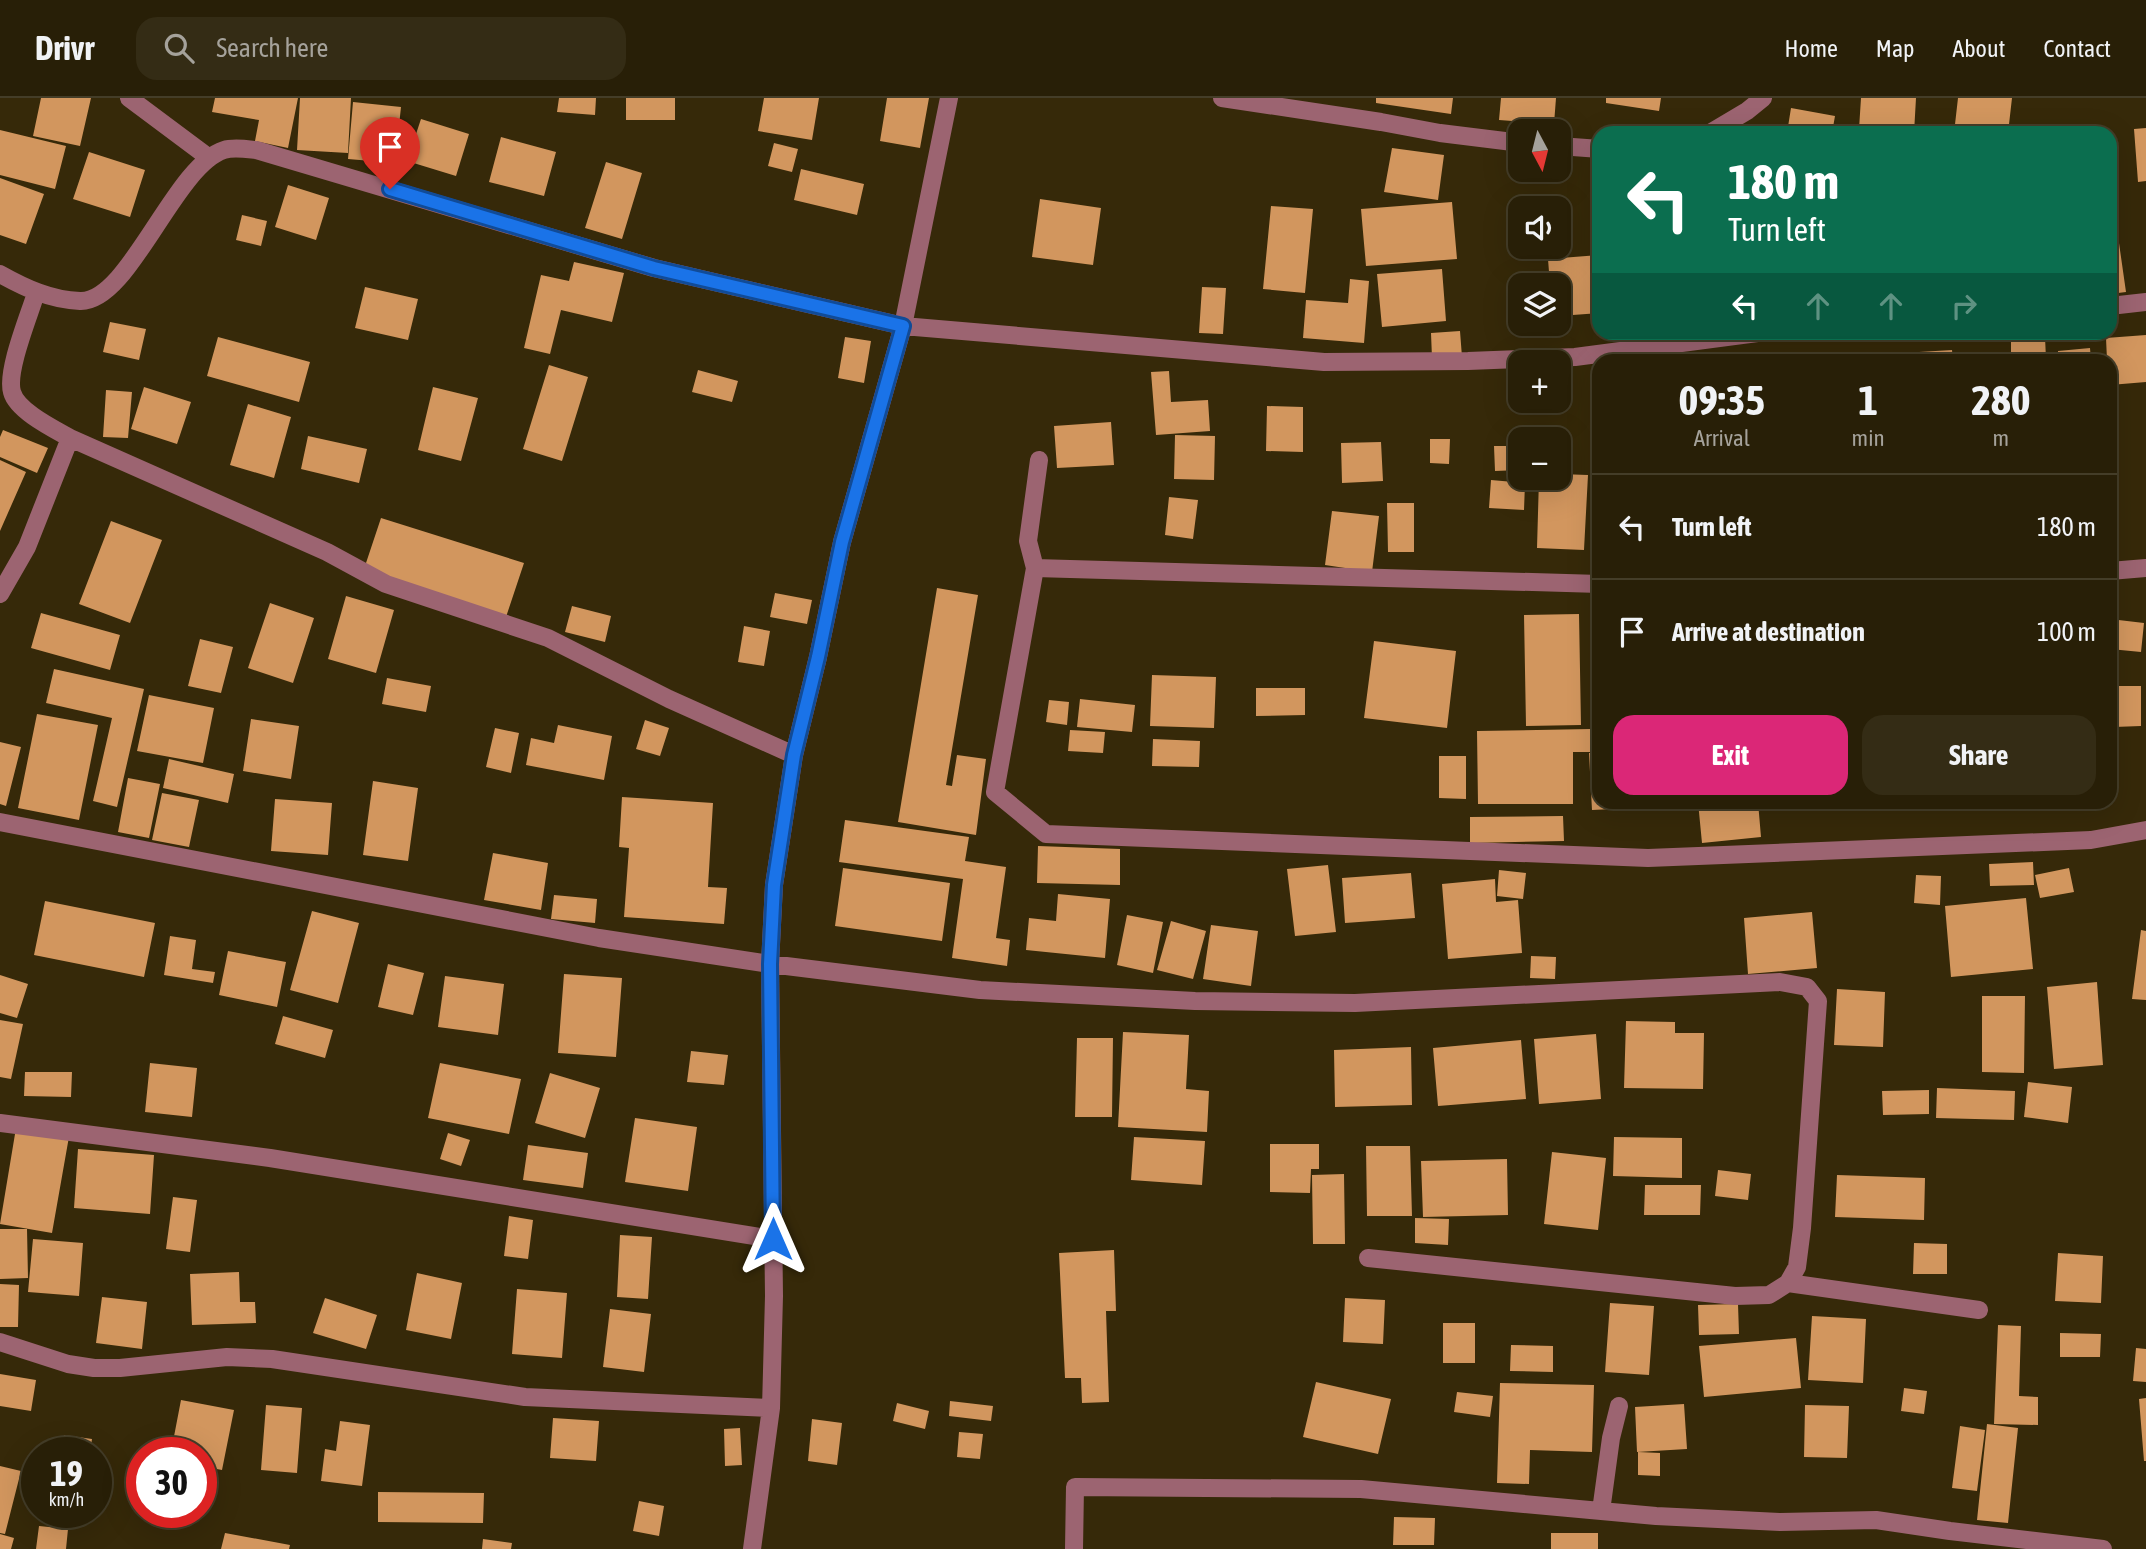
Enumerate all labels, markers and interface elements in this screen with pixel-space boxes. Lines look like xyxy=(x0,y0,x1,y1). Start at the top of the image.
search box xyxy=(136,17,626,80)
text: Drivr xyxy=(35,29,94,67)
icon: search xyxy=(160,29,198,67)
text: Search here xyxy=(216,33,328,63)
text: Home xyxy=(1784,35,1838,62)
text: Map xyxy=(1876,35,1914,62)
text: About xyxy=(1952,35,2005,62)
text: Contact xyxy=(2043,35,2111,62)
pin xyxy=(360,117,420,189)
north arrow xyxy=(1508,119,1572,182)
map controls xyxy=(1508,119,1571,490)
icon: arrive xyxy=(371,128,409,166)
text: 180 m xyxy=(1728,153,1839,209)
icon: left xyxy=(1613,154,1704,245)
button: sound xyxy=(1508,196,1571,259)
text: Turn left xyxy=(1728,211,1826,248)
button: layers xyxy=(1508,273,1571,336)
icon: left xyxy=(1726,287,1764,325)
icon: ahead xyxy=(1799,287,1837,325)
icon: ahead xyxy=(1872,287,1910,325)
icon: right xyxy=(1945,287,1983,325)
button: + xyxy=(1508,350,1571,413)
text: 09:35 xyxy=(1679,376,1765,424)
text: 1 xyxy=(1858,376,1878,424)
text: 280 xyxy=(1971,376,2030,424)
text: Arrival xyxy=(1694,425,1750,451)
text: min xyxy=(1852,425,1885,451)
text: m xyxy=(1993,425,2009,451)
button: − xyxy=(1508,427,1571,490)
icon: left xyxy=(1613,508,1651,546)
text: Turn left xyxy=(1672,512,1752,542)
text: 180 m xyxy=(2037,512,2096,542)
icon: arrive xyxy=(1613,613,1651,651)
text: Arrive at destination xyxy=(1672,617,1865,647)
text: 100 m xyxy=(2037,617,2096,647)
button: Exit xyxy=(1613,715,1848,795)
button: Share xyxy=(1862,715,2096,795)
position arrow xyxy=(736,1202,810,1276)
speed limit sign: 30 xyxy=(126,1437,217,1528)
text: 19 xyxy=(50,1453,83,1493)
text: km/h xyxy=(49,1489,84,1510)

